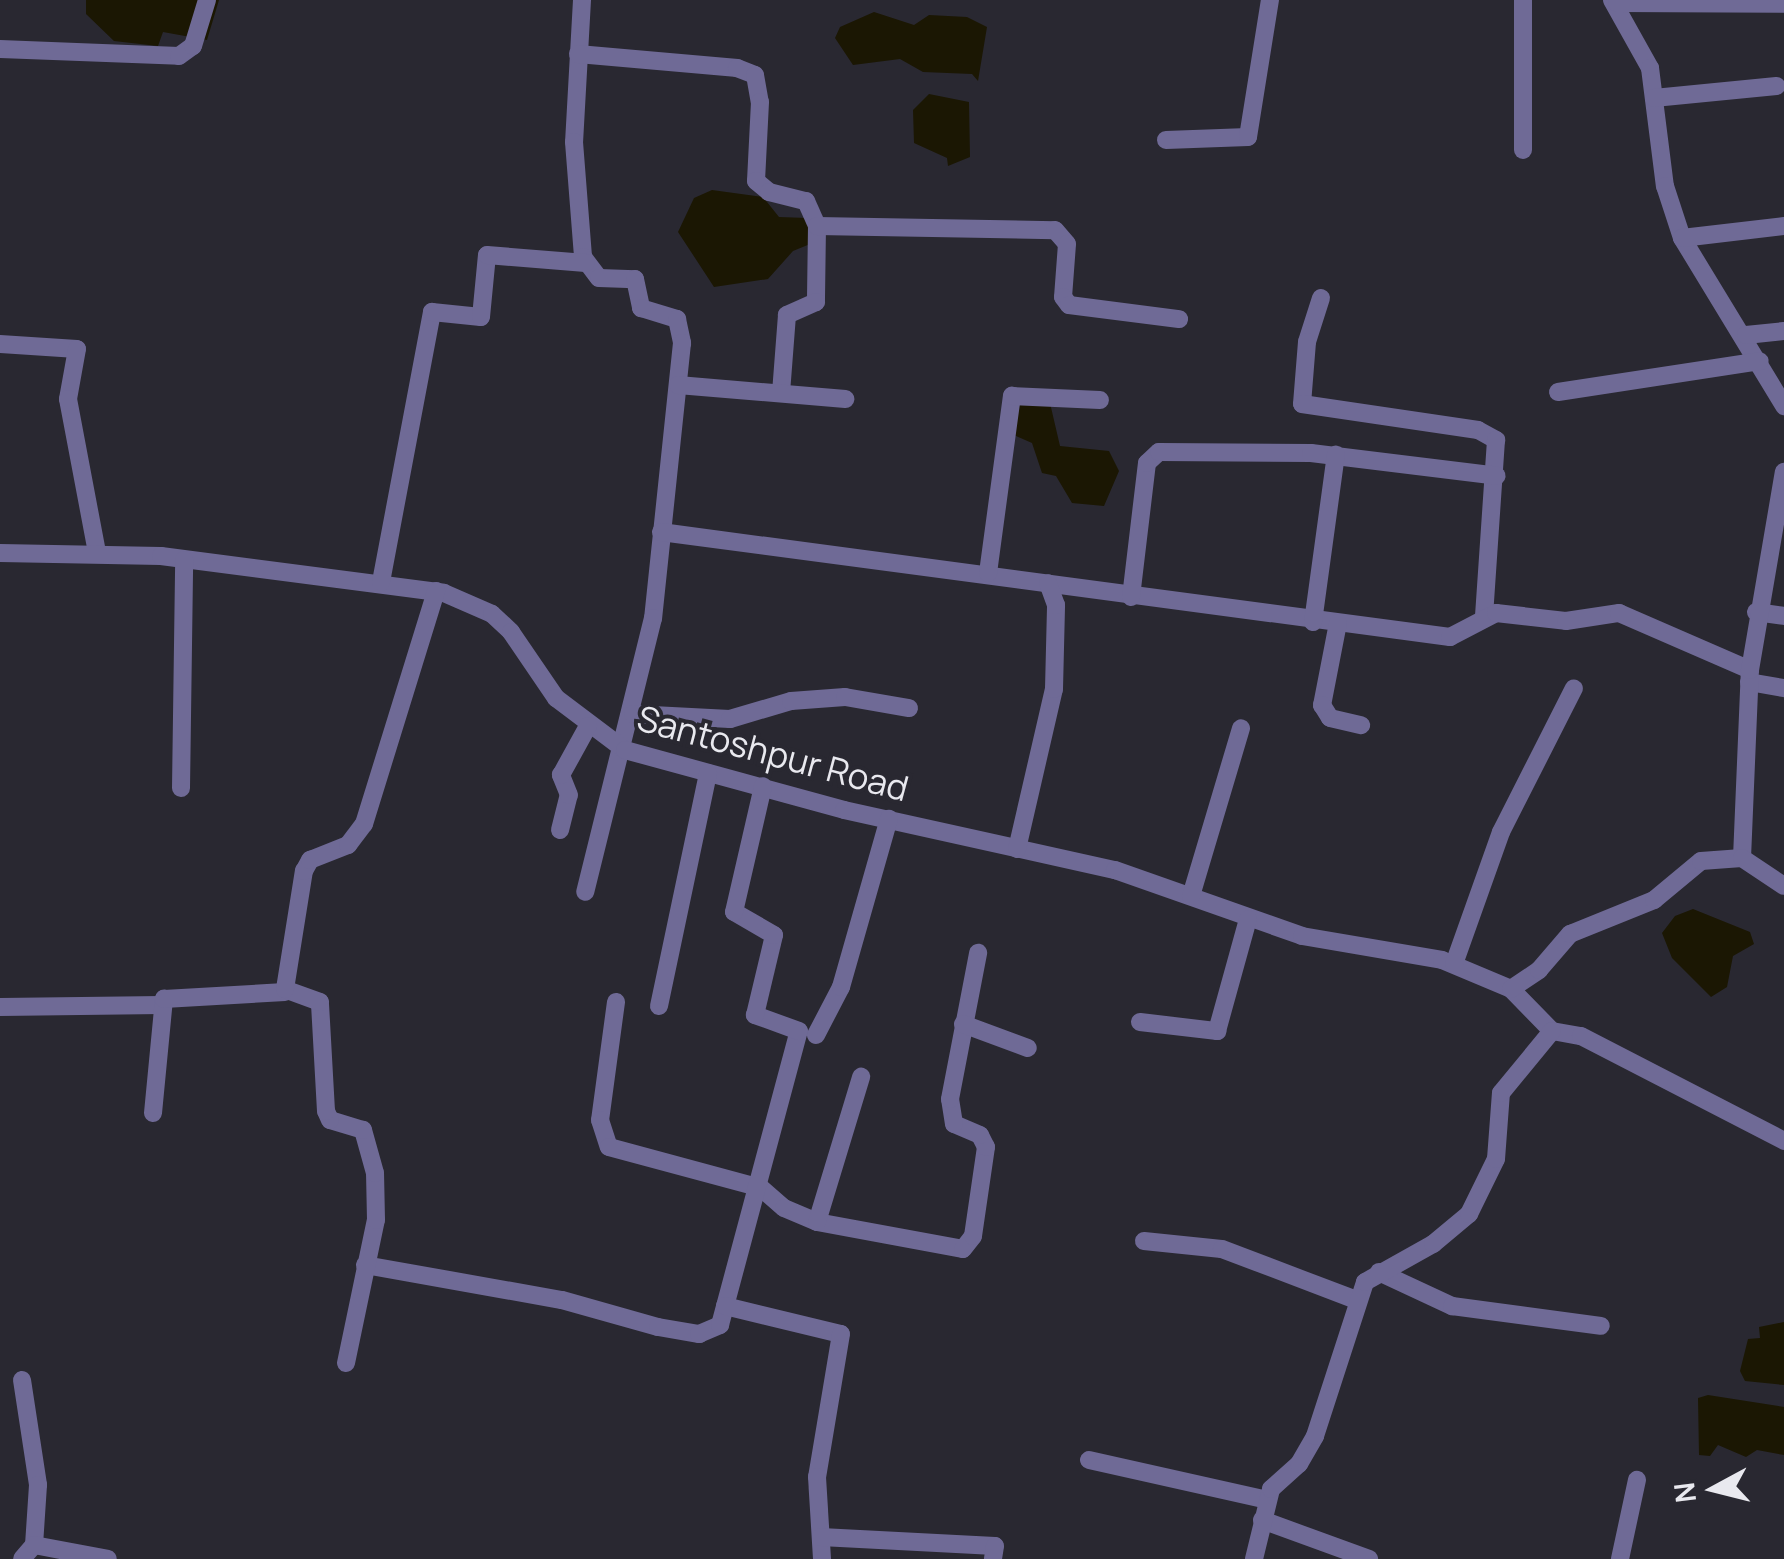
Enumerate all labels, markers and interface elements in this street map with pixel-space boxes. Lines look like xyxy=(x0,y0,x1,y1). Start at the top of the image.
street label: Santoshpur Road xyxy=(633,697,913,809)
north arrow xyxy=(1664,1439,1764,1539)
text: N xyxy=(1664,1480,1704,1505)

